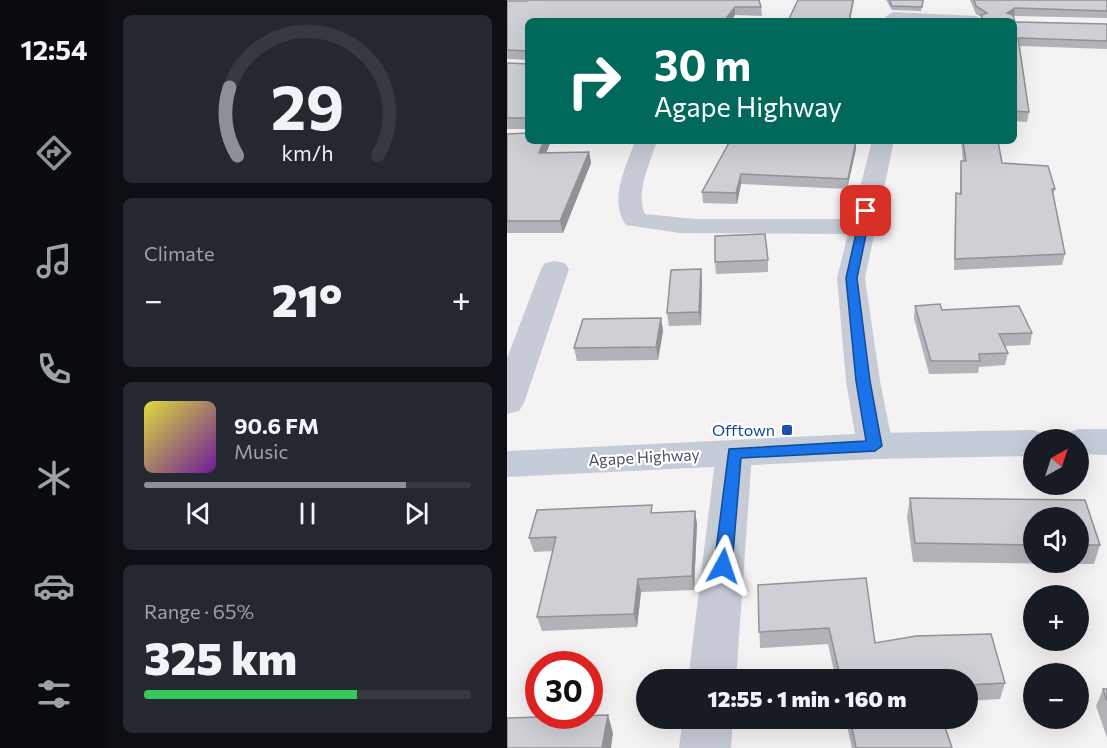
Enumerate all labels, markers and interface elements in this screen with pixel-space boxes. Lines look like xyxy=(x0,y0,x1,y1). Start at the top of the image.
text: 12:54 xyxy=(20,33,88,66)
text: 30 m xyxy=(654,38,751,90)
icon: right xyxy=(555,42,633,120)
text: 29 xyxy=(271,67,344,143)
text: Agape Highway xyxy=(654,90,842,123)
icon: directions xyxy=(33,132,75,174)
text: km/h xyxy=(281,140,334,166)
pin xyxy=(840,185,891,236)
icon: arrive xyxy=(849,194,882,227)
icon: music xyxy=(33,240,75,282)
text: Climate xyxy=(144,241,214,265)
text: 21° xyxy=(272,271,343,326)
text: − xyxy=(144,278,163,319)
text: + xyxy=(452,278,471,319)
icon: phone xyxy=(33,348,75,390)
text: 90.6 FM xyxy=(234,412,319,439)
place label: Offtown xyxy=(712,420,775,439)
marker: Offtown xyxy=(780,423,794,437)
north arrow xyxy=(1023,429,1089,495)
map controls xyxy=(1023,429,1089,729)
text: Music xyxy=(234,439,288,463)
street label: Agape Highway xyxy=(588,444,700,469)
icon: climate xyxy=(33,457,75,499)
icon: previous xyxy=(182,497,215,530)
icon: pause xyxy=(291,497,324,530)
icon: next xyxy=(400,497,433,530)
button: sound xyxy=(1023,507,1089,573)
position arrow xyxy=(691,534,755,598)
icon: car xyxy=(33,565,75,607)
button: + xyxy=(1023,585,1089,651)
text: Range · 65% xyxy=(144,599,254,623)
text: 325 km xyxy=(144,629,297,684)
speed limit sign: 30 xyxy=(525,651,603,729)
button: − xyxy=(1023,663,1089,729)
icon: filters xyxy=(33,673,75,715)
text: 12:55 · 1 min · 160 m xyxy=(707,685,907,712)

